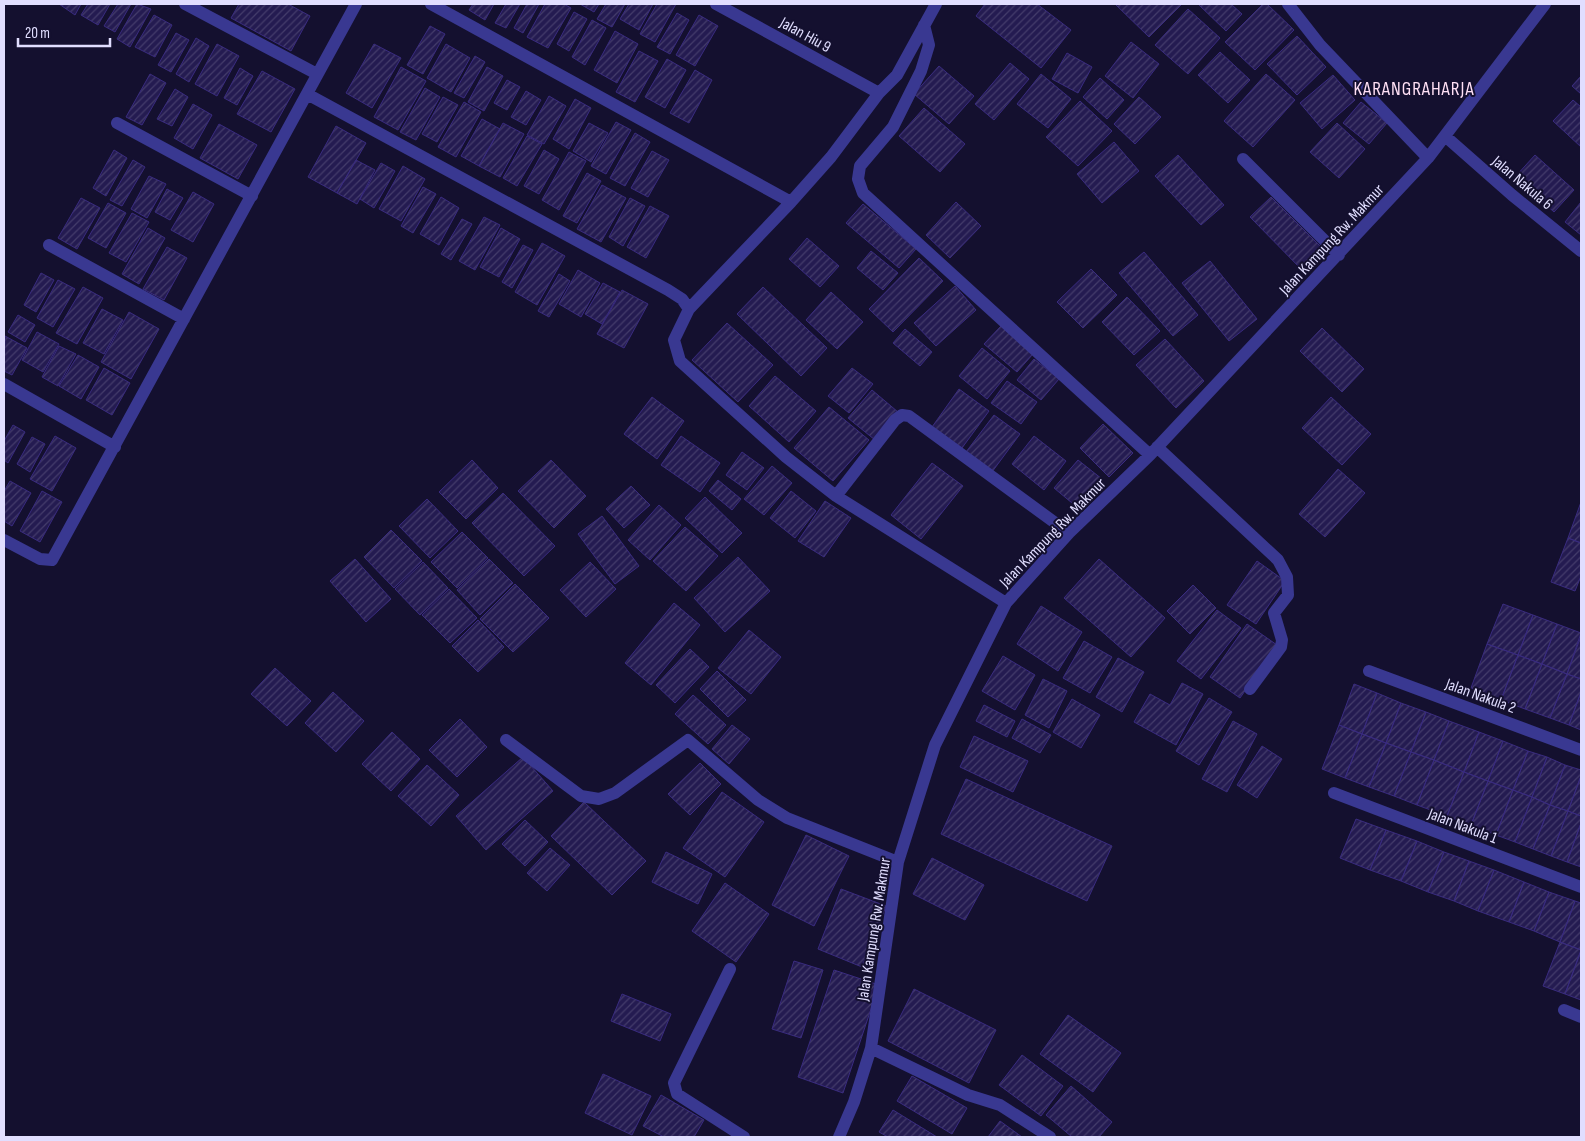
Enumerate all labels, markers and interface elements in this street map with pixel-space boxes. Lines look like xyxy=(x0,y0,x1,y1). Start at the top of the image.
street label: Jalan Hiu 9 xyxy=(776,13,834,57)
scale bar xyxy=(18,15,110,47)
text: 20 m xyxy=(25,24,50,43)
district label: KARANGRAHARJA xyxy=(1353,78,1475,101)
street label: Jalan Nakula 6 xyxy=(1487,152,1556,214)
street label: Jalan Kampung Rw. Makmur xyxy=(1275,180,1389,300)
street label: Jalan Kampung Rw. Makmur xyxy=(995,474,1110,592)
street label: Jalan Nakula 2 xyxy=(1442,675,1518,718)
street label: Jalan Nakula 1 xyxy=(1424,804,1500,848)
street label: Jalan Kampung Rw. Makmur xyxy=(854,856,895,1003)

